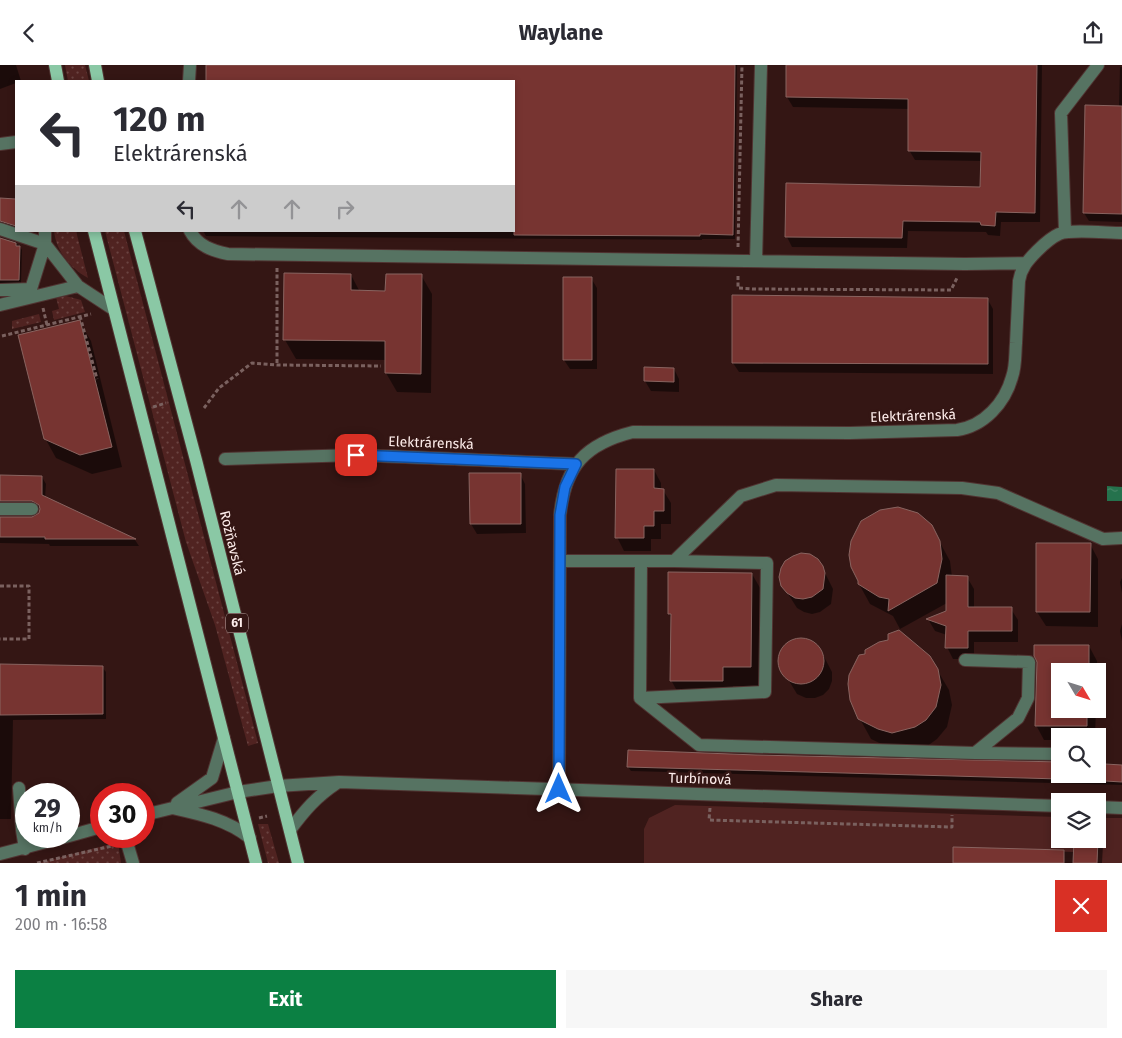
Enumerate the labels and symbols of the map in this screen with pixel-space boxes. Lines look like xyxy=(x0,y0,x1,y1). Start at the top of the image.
street label: Elektrárenská xyxy=(870,406,956,426)
street label: Elektrárenská xyxy=(388,433,474,453)
pin xyxy=(335,434,377,476)
street label: Rožňavská xyxy=(216,509,248,577)
road number: 61 xyxy=(226,613,248,633)
north arrow xyxy=(1051,663,1106,717)
position arrow xyxy=(532,762,584,814)
street label: Turbínová xyxy=(668,769,732,789)
speed limit sign: 30 xyxy=(90,783,155,848)

